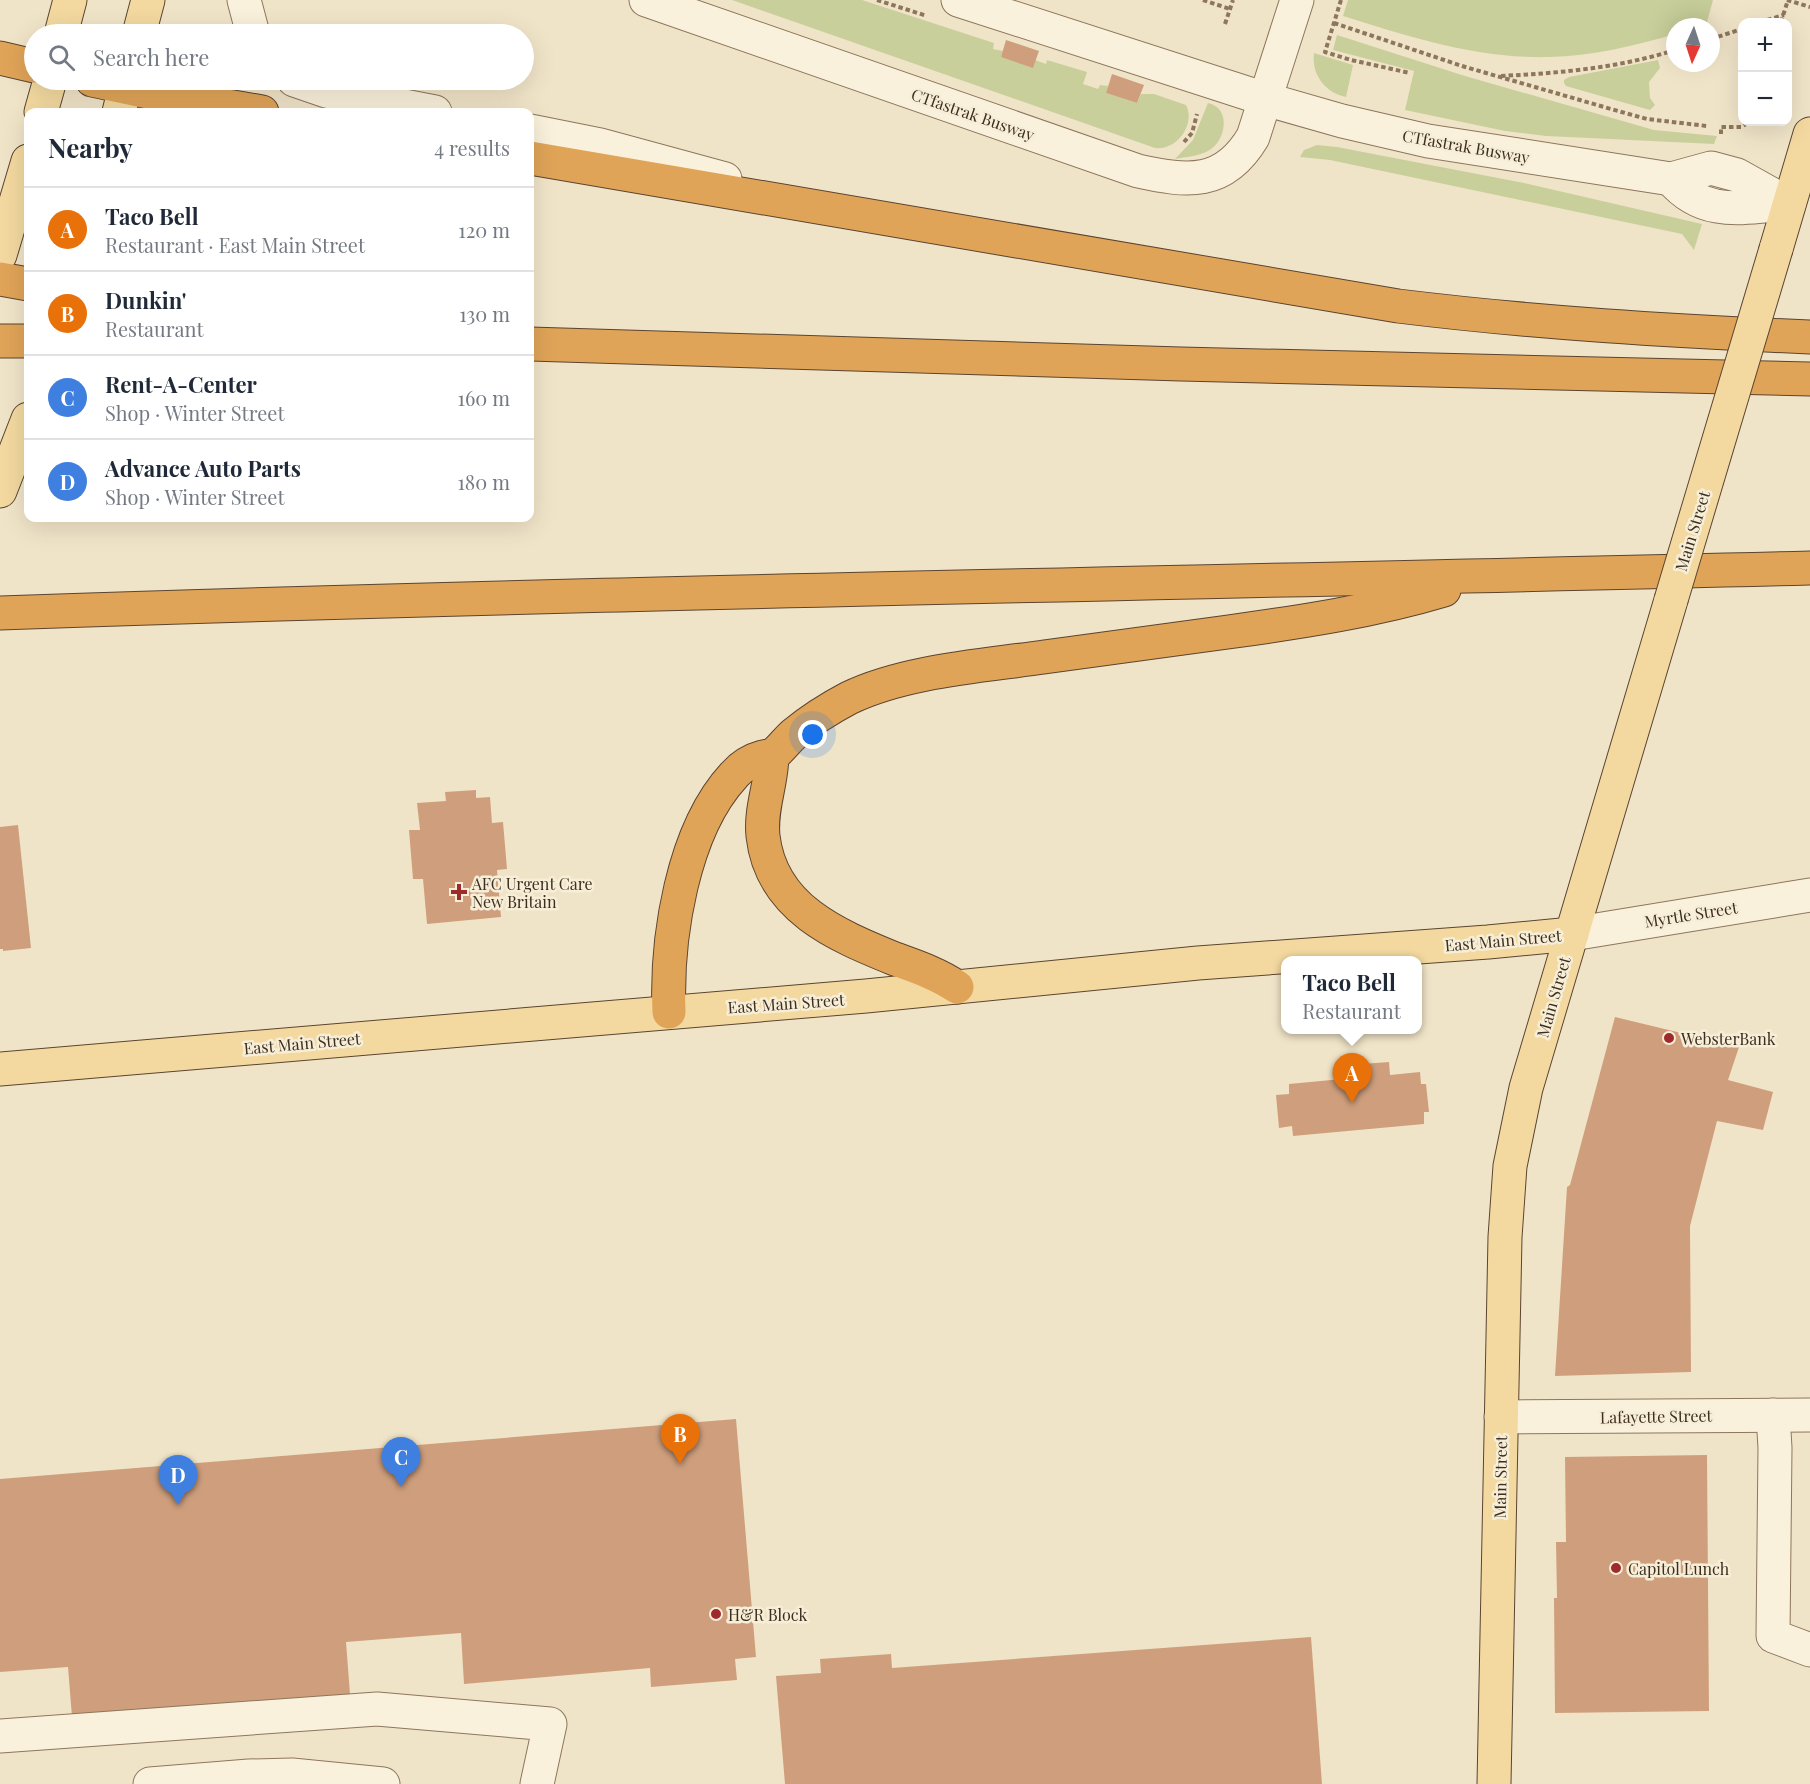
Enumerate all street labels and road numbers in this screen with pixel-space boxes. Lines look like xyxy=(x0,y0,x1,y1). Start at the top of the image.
street label: CTfastrak Busway xyxy=(909,83,1037,145)
street label: CTfastrak Busway xyxy=(1401,124,1531,168)
street label: Main Street xyxy=(1670,488,1714,574)
street label: Myrtle Street xyxy=(1643,896,1739,932)
street label: East Main Street xyxy=(1444,924,1563,956)
street label: Main Street xyxy=(1531,954,1575,1040)
street label: East Main Street xyxy=(727,988,846,1018)
street label: East Main Street xyxy=(243,1027,362,1059)
street label: Lafayette Street xyxy=(1600,1405,1713,1427)
street label: Main Street xyxy=(1489,1435,1511,1519)

